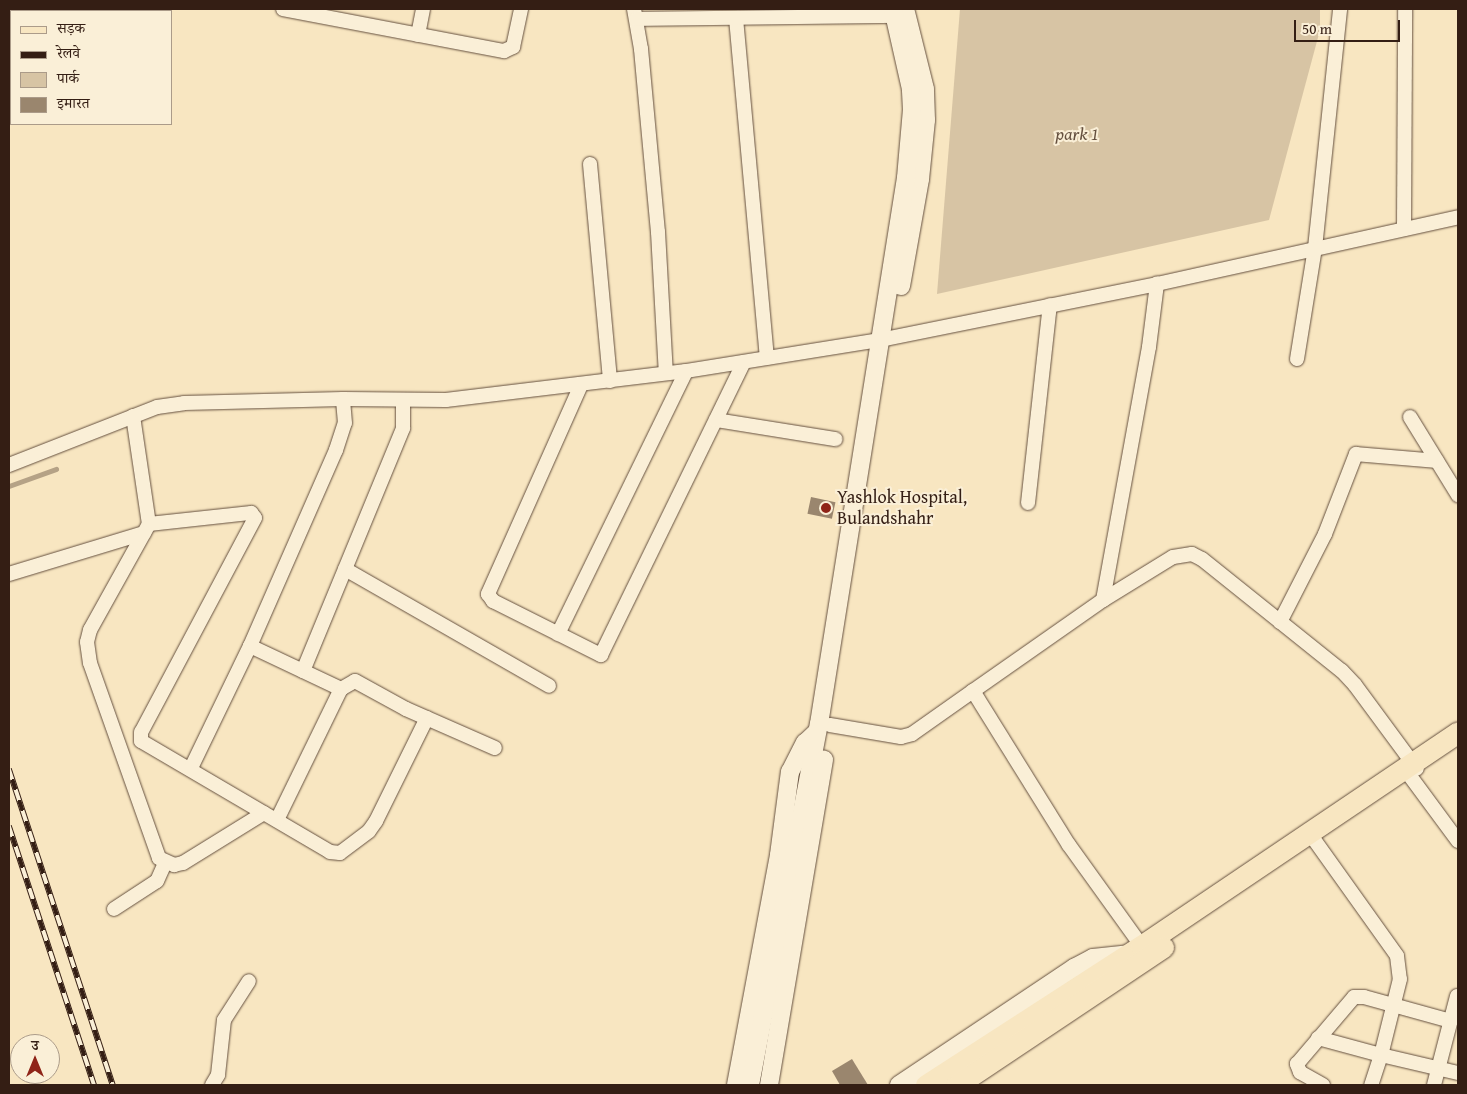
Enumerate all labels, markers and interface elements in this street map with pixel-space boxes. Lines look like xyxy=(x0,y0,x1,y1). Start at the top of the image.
legend xyxy=(10,10,172,125)
scale bar xyxy=(1297,10,1403,42)
text: सड़क xyxy=(57,17,85,38)
text: 50 m xyxy=(1302,18,1332,39)
text: रेलवे xyxy=(57,42,80,63)
text: पार्क xyxy=(57,67,79,88)
text: इमारत xyxy=(57,92,90,113)
park label: park 1 xyxy=(1055,123,1099,145)
place label: Yashlok Hospital, Bulandshahr xyxy=(837,487,967,530)
marker: Yashlok Hospital, Bulandshahr xyxy=(819,501,833,515)
north arrow xyxy=(10,1034,60,1084)
text: उ xyxy=(31,1035,39,1055)

